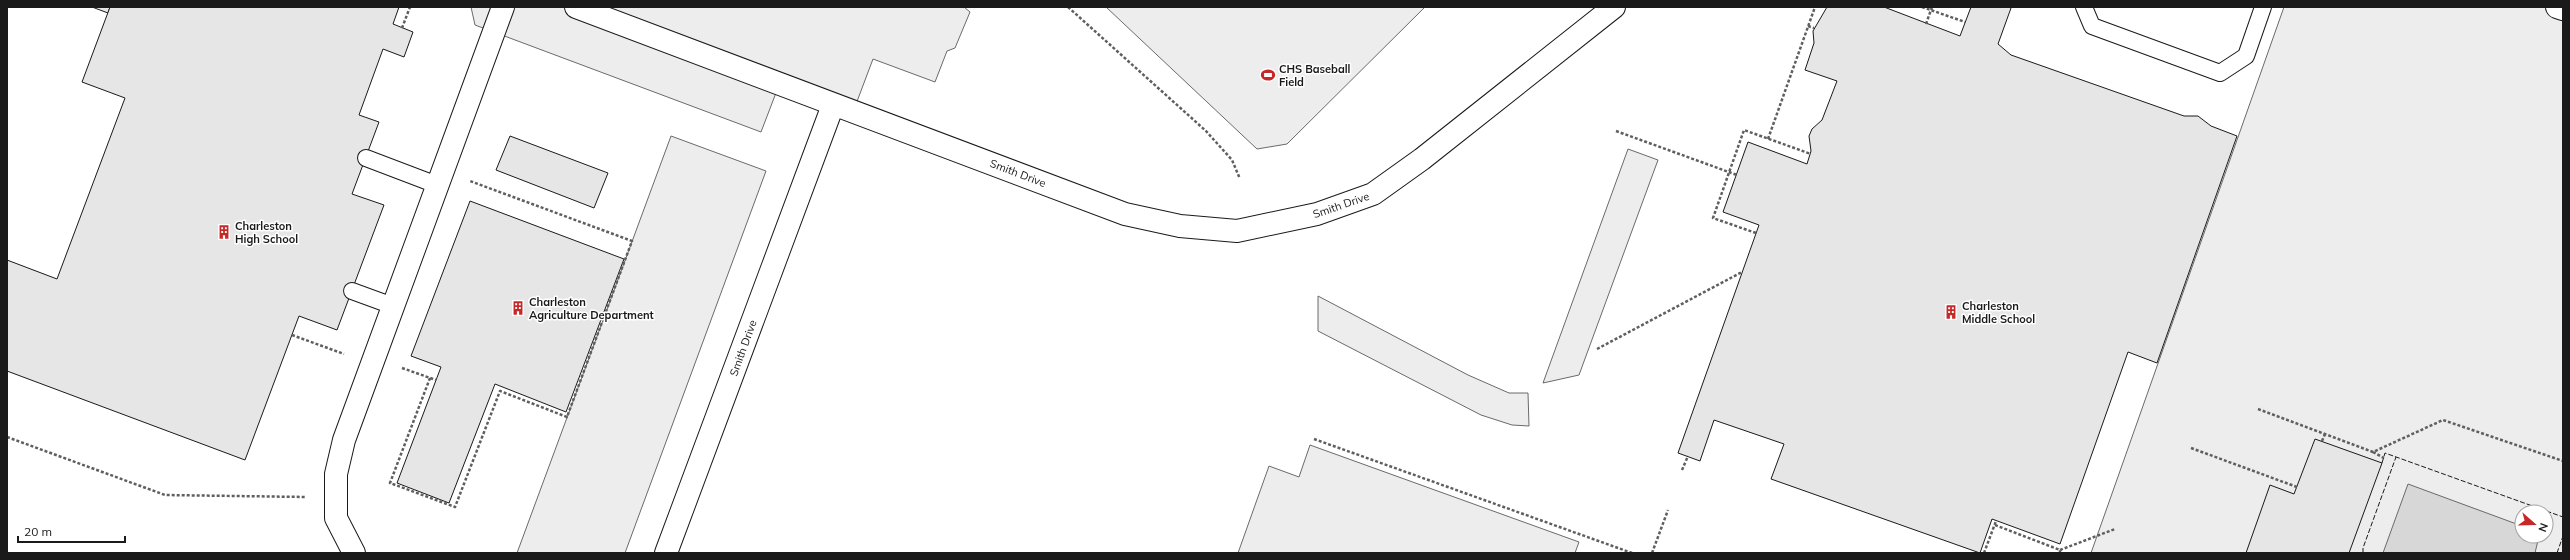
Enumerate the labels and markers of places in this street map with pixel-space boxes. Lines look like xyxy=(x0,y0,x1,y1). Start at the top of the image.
place label: CHS Baseball Field xyxy=(1279,62,1351,89)
sports icon: CHS Baseball Field xyxy=(1260,67,1276,83)
place label: Charleston High School xyxy=(235,219,298,246)
building icon: Charleston High School xyxy=(216,224,232,240)
place label: Charleston Agriculture Department xyxy=(529,295,654,322)
place label: Charleston Middle School xyxy=(1962,299,2035,326)
building icon: Charleston Agriculture Department xyxy=(510,300,526,316)
building icon: Charleston Middle School xyxy=(1943,304,1959,320)

